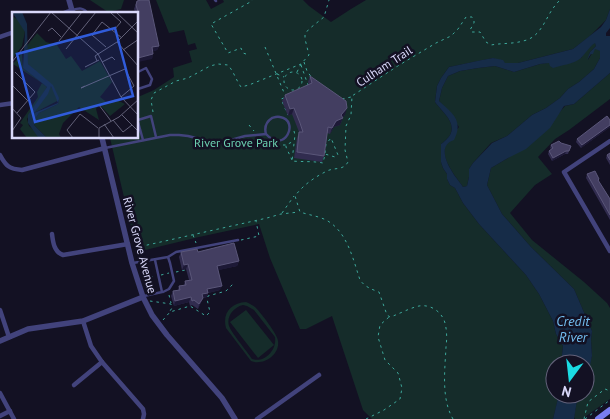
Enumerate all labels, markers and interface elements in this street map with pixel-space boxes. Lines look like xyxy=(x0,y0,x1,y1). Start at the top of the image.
inset map xyxy=(12,12,139,139)
street label: Culham Trail xyxy=(353,42,415,90)
park label: River Grove Park xyxy=(194,135,278,150)
street label: River Grove Avenue xyxy=(120,195,160,295)
water label: Credit River xyxy=(556,312,590,346)
north arrow xyxy=(545,354,595,404)
text: N xyxy=(560,382,573,401)

